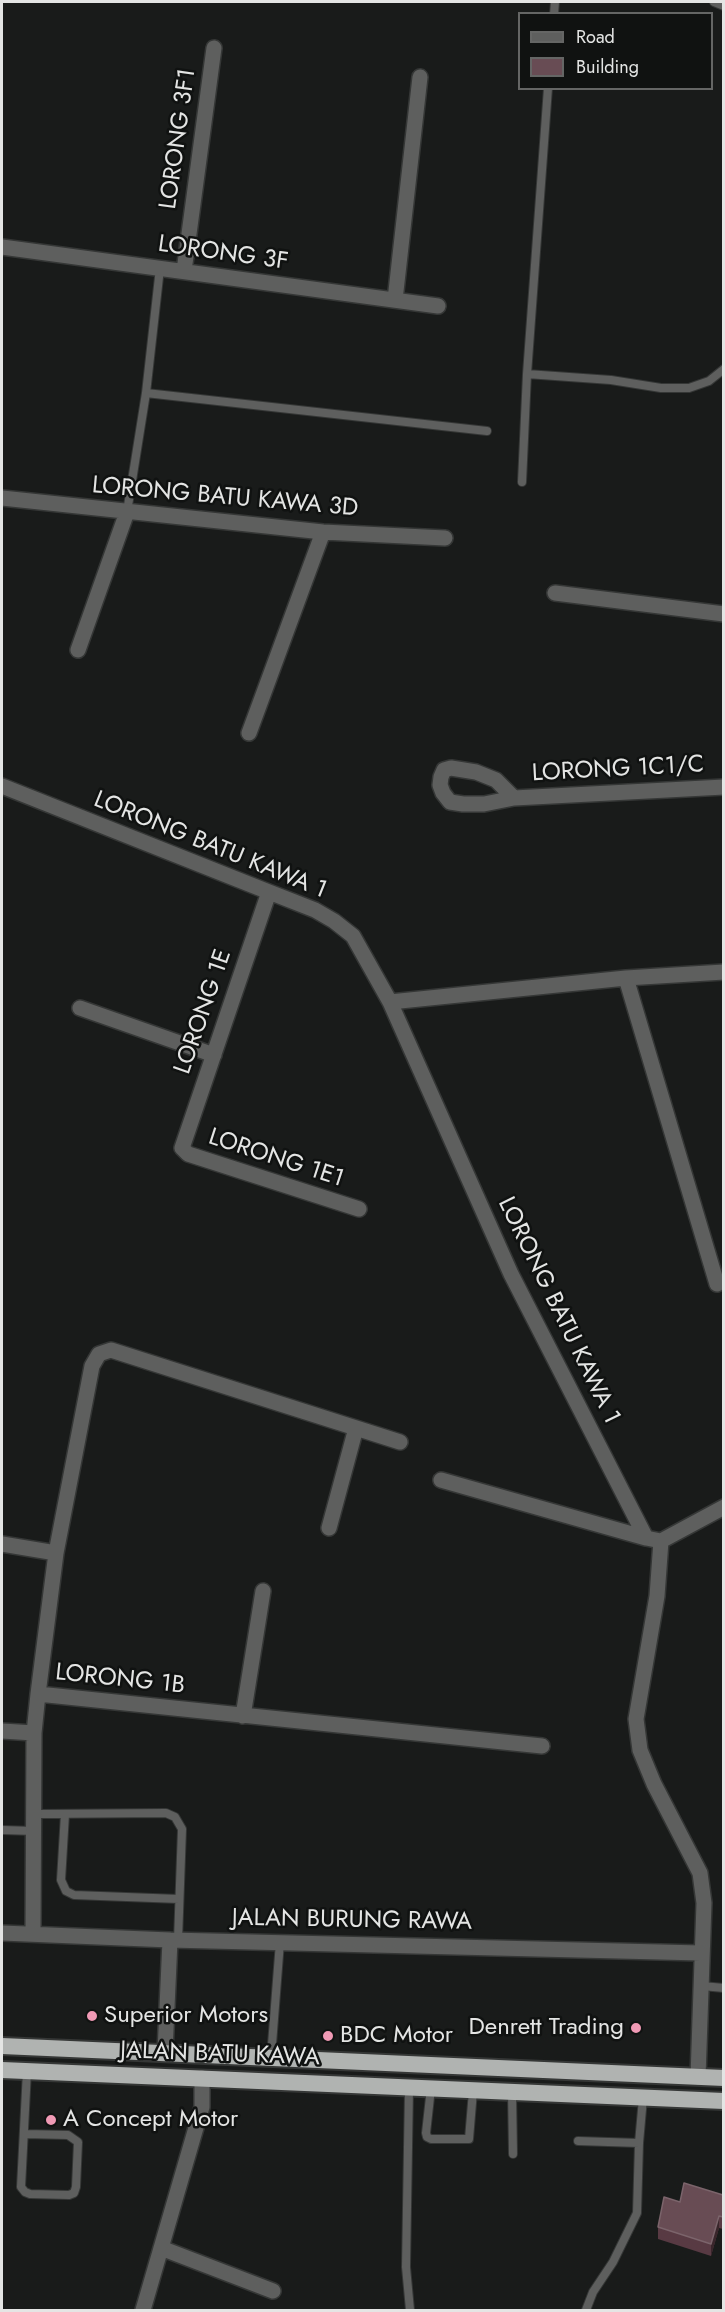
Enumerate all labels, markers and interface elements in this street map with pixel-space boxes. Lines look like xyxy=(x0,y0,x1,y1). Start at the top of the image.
legend xyxy=(518,12,713,90)
text: Road xyxy=(576,24,615,50)
text: Building xyxy=(576,54,639,80)
street label: LORONG 3F1 xyxy=(155,67,203,211)
street label: LORONG 3F xyxy=(156,231,290,277)
street label: LORONG BATU KAWA 3D xyxy=(91,472,359,524)
street label: LORONG 1C1/C xyxy=(531,751,705,789)
street label: LORONG BATU KAWA 1 xyxy=(89,786,331,906)
street label: LORONG 1E xyxy=(169,946,239,1078)
street label: LORONG 1E1 xyxy=(205,1124,347,1194)
street label: LORONG BATU KAWA 1 xyxy=(491,1193,625,1429)
street label: LORONG 1B xyxy=(54,1659,186,1701)
street label: JALAN BURUNG RAWA xyxy=(232,1905,472,1937)
place label: Superior Motors xyxy=(104,2002,268,2030)
marker: Superior Motors xyxy=(85,2009,99,2023)
place label: Denrett Trading xyxy=(469,2014,624,2042)
marker: Denrett Trading xyxy=(629,2021,643,2035)
place label: BDC Motor xyxy=(340,2022,453,2050)
marker: BDC Motor xyxy=(321,2029,335,2043)
street label: JALAN BATU KAWA xyxy=(120,2037,320,2073)
place label: A Concept Motor xyxy=(63,2106,238,2134)
marker: A Concept Motor xyxy=(44,2113,58,2127)

